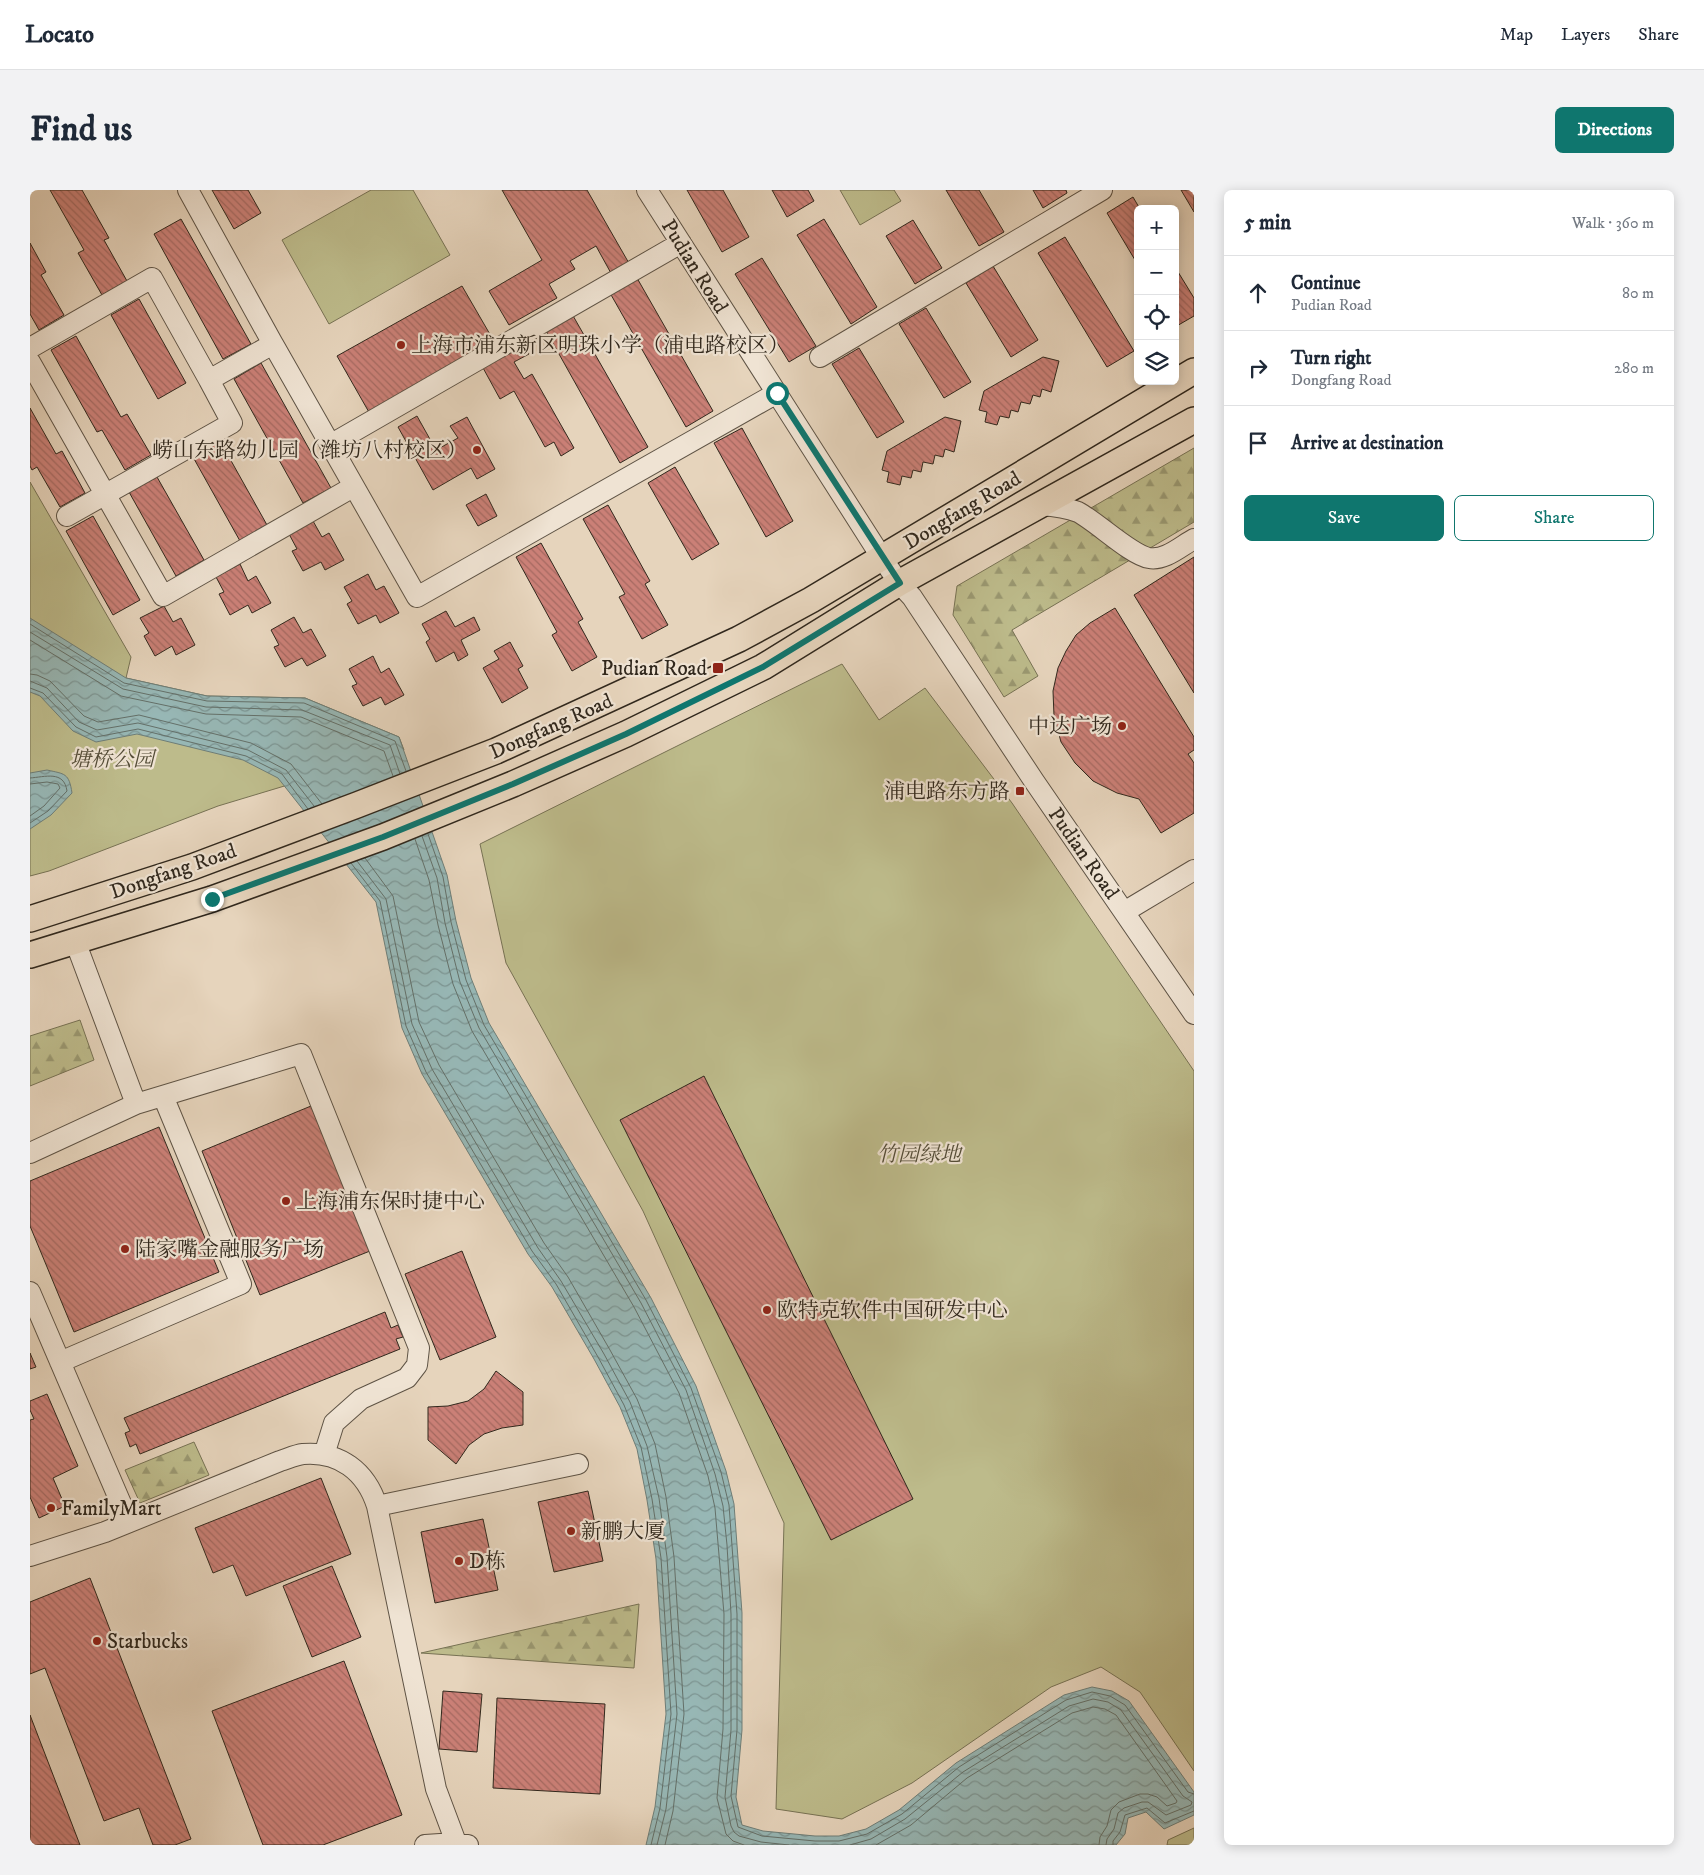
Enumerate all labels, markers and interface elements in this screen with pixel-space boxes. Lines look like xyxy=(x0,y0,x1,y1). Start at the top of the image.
text: Locato xyxy=(25,20,94,50)
text: Map xyxy=(1500,24,1533,46)
text: Layers xyxy=(1561,24,1610,46)
text: Share xyxy=(1638,24,1679,46)
button: Directions xyxy=(1555,107,1674,153)
text: Find us xyxy=(30,108,132,152)
map controls xyxy=(1134,205,1179,385)
button: + xyxy=(1134,205,1179,250)
text: 5 min xyxy=(1244,210,1291,236)
text: Walk · 360 m xyxy=(1572,213,1654,233)
street label: Pudian Road xyxy=(655,215,734,319)
button: − xyxy=(1134,250,1179,295)
text: Continue xyxy=(1291,272,1361,295)
icon: ahead xyxy=(1244,279,1272,307)
text: 80 m xyxy=(1622,283,1654,303)
button: locate xyxy=(1134,295,1179,340)
text: Pudian Road xyxy=(1291,295,1372,315)
place label: 上海市浦东新区明珠小学（浦电路校区） xyxy=(411,333,789,359)
marker: 上海市浦东新区明珠小学（浦电路校区） xyxy=(395,339,407,351)
button: layers xyxy=(1134,340,1179,385)
text: Turn right xyxy=(1291,347,1371,370)
icon: right xyxy=(1244,354,1272,382)
text: 280 m xyxy=(1614,358,1654,378)
text: Dongfang Road xyxy=(1291,370,1391,390)
route start xyxy=(766,382,789,405)
icon: arrive xyxy=(1244,429,1272,457)
text: Arrive at destination xyxy=(1291,432,1443,455)
place label: 崂山东路幼儿园（潍坊八村校区） xyxy=(152,438,467,464)
marker: 崂山东路幼儿园（潍坊八村校区） xyxy=(471,444,483,456)
street label: Dongfang Road xyxy=(899,465,1026,556)
button: Save xyxy=(1244,495,1444,541)
button: Share xyxy=(1454,495,1654,541)
place label: Pudian Road xyxy=(601,656,708,682)
marker: Pudian Road xyxy=(711,661,725,675)
street label: Dongfang Road xyxy=(486,688,617,766)
place label: 中达广场 xyxy=(1028,714,1112,740)
marker: 中达广场 xyxy=(1116,720,1128,732)
park label: 塘桥公园 xyxy=(70,747,157,773)
place label: 浦电路东方路 xyxy=(884,779,1010,805)
marker: 浦电路东方路 xyxy=(1014,785,1026,797)
street label: Pudian Road xyxy=(1042,803,1125,905)
street label: Dongfang Road xyxy=(107,838,240,906)
route end xyxy=(201,888,224,911)
park label: 竹园绿地 xyxy=(877,1142,963,1168)
place label: 上海浦东保时捷中心 xyxy=(296,1189,485,1215)
marker: 上海浦东保时捷中心 xyxy=(280,1195,292,1207)
place label: 陆家嘴金融服务广场 xyxy=(135,1237,324,1263)
marker: 陆家嘴金融服务广场 xyxy=(119,1243,131,1255)
place label: 欧特克软件中国研发中心 xyxy=(777,1298,1008,1324)
marker: 欧特克软件中国研发中心 xyxy=(761,1304,773,1316)
place label: FamilyMart xyxy=(61,1496,162,1522)
marker: FamilyMart xyxy=(45,1502,57,1514)
place label: 新鹏大厦 xyxy=(581,1519,665,1545)
marker: 新鹏大厦 xyxy=(565,1525,577,1537)
place label: D栋 xyxy=(469,1549,506,1575)
marker: D栋 xyxy=(453,1555,465,1567)
place label: Starbucks xyxy=(107,1629,188,1655)
marker: Starbucks xyxy=(91,1635,103,1647)

